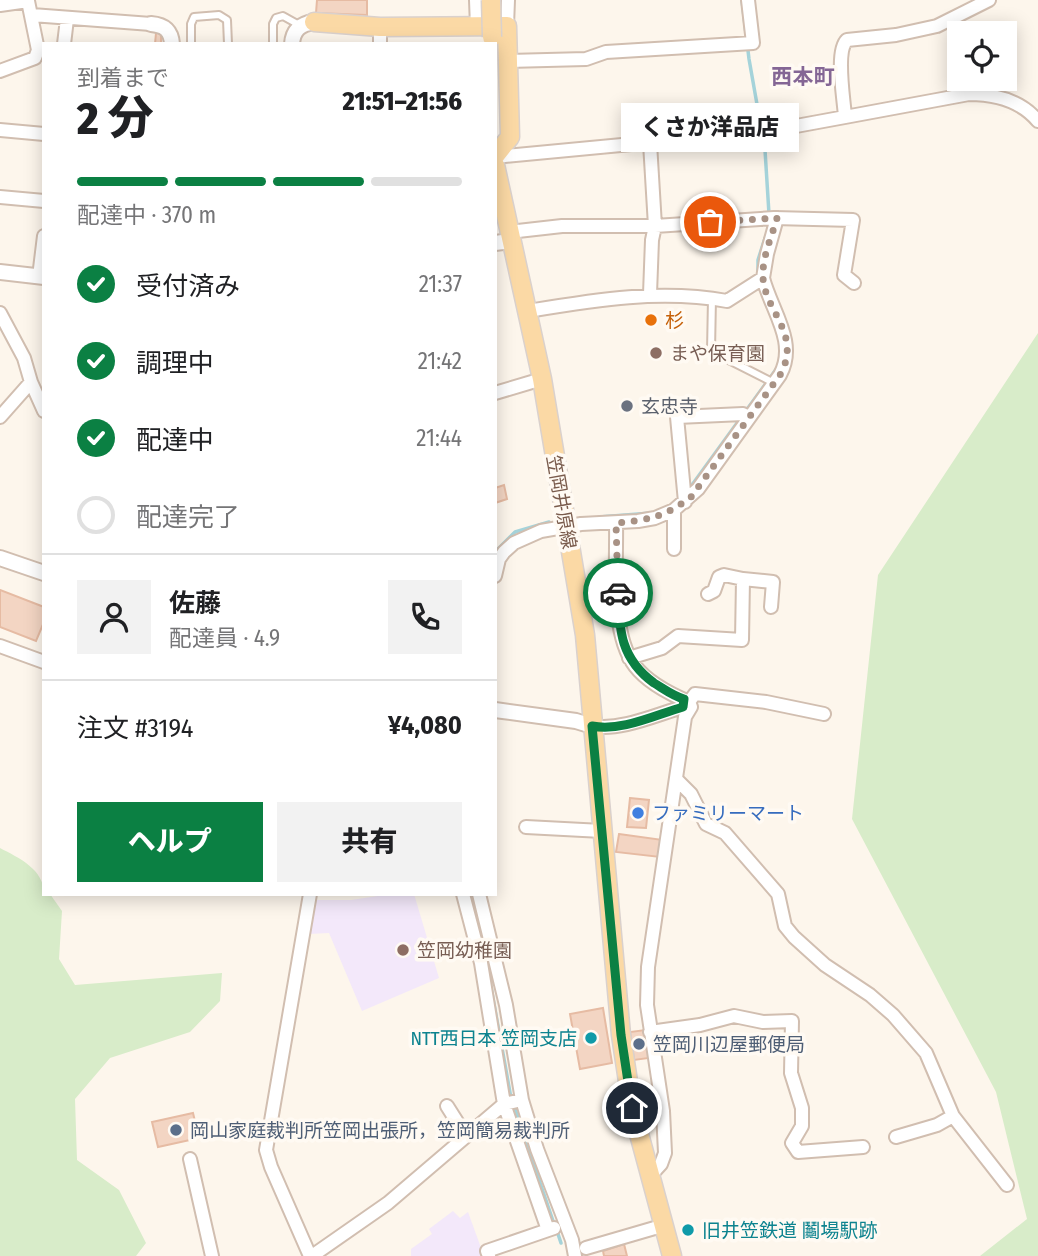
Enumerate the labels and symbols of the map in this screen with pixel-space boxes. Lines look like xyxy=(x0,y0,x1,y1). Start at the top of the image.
district label: 西本町 xyxy=(772,64,835,90)
callout: くさか洋品店 xyxy=(621,103,799,152)
pin xyxy=(680,192,740,252)
place label: 杉 xyxy=(665,309,684,332)
marker: 杉 xyxy=(643,312,659,328)
place label: まや保育園 xyxy=(670,342,765,365)
marker: まや保育園 xyxy=(648,345,664,361)
place label: 玄忠寺 xyxy=(641,395,698,418)
marker: 玄忠寺 xyxy=(619,398,635,414)
street label: 笠岡井原線 xyxy=(542,453,581,551)
courier xyxy=(583,558,653,628)
place label: ファミリーマート xyxy=(652,802,804,825)
marker: ファミリーマート xyxy=(630,805,646,821)
place label: 笠岡幼稚園 xyxy=(417,939,512,962)
marker: 笠岡幼稚園 xyxy=(395,942,411,958)
place label: NTT西日本 笠岡支店 xyxy=(410,1027,577,1050)
marker: NTT西日本 笠岡支店 xyxy=(583,1030,599,1046)
place label: 笠岡川辺屋郵便局 xyxy=(653,1033,805,1056)
marker: 笠岡川辺屋郵便局 xyxy=(631,1036,647,1052)
pin xyxy=(602,1078,662,1138)
place label: 岡山家庭裁判所笠岡出張所，笠岡簡易裁判所 xyxy=(190,1119,570,1142)
marker: 岡山家庭裁判所笠岡出張所，笠岡簡易裁判所 xyxy=(168,1122,184,1138)
place label: 旧井笠鉄道 鬮場駅跡 xyxy=(702,1219,877,1242)
marker: 旧井笠鉄道 鬮場駅跡 xyxy=(680,1222,696,1238)

